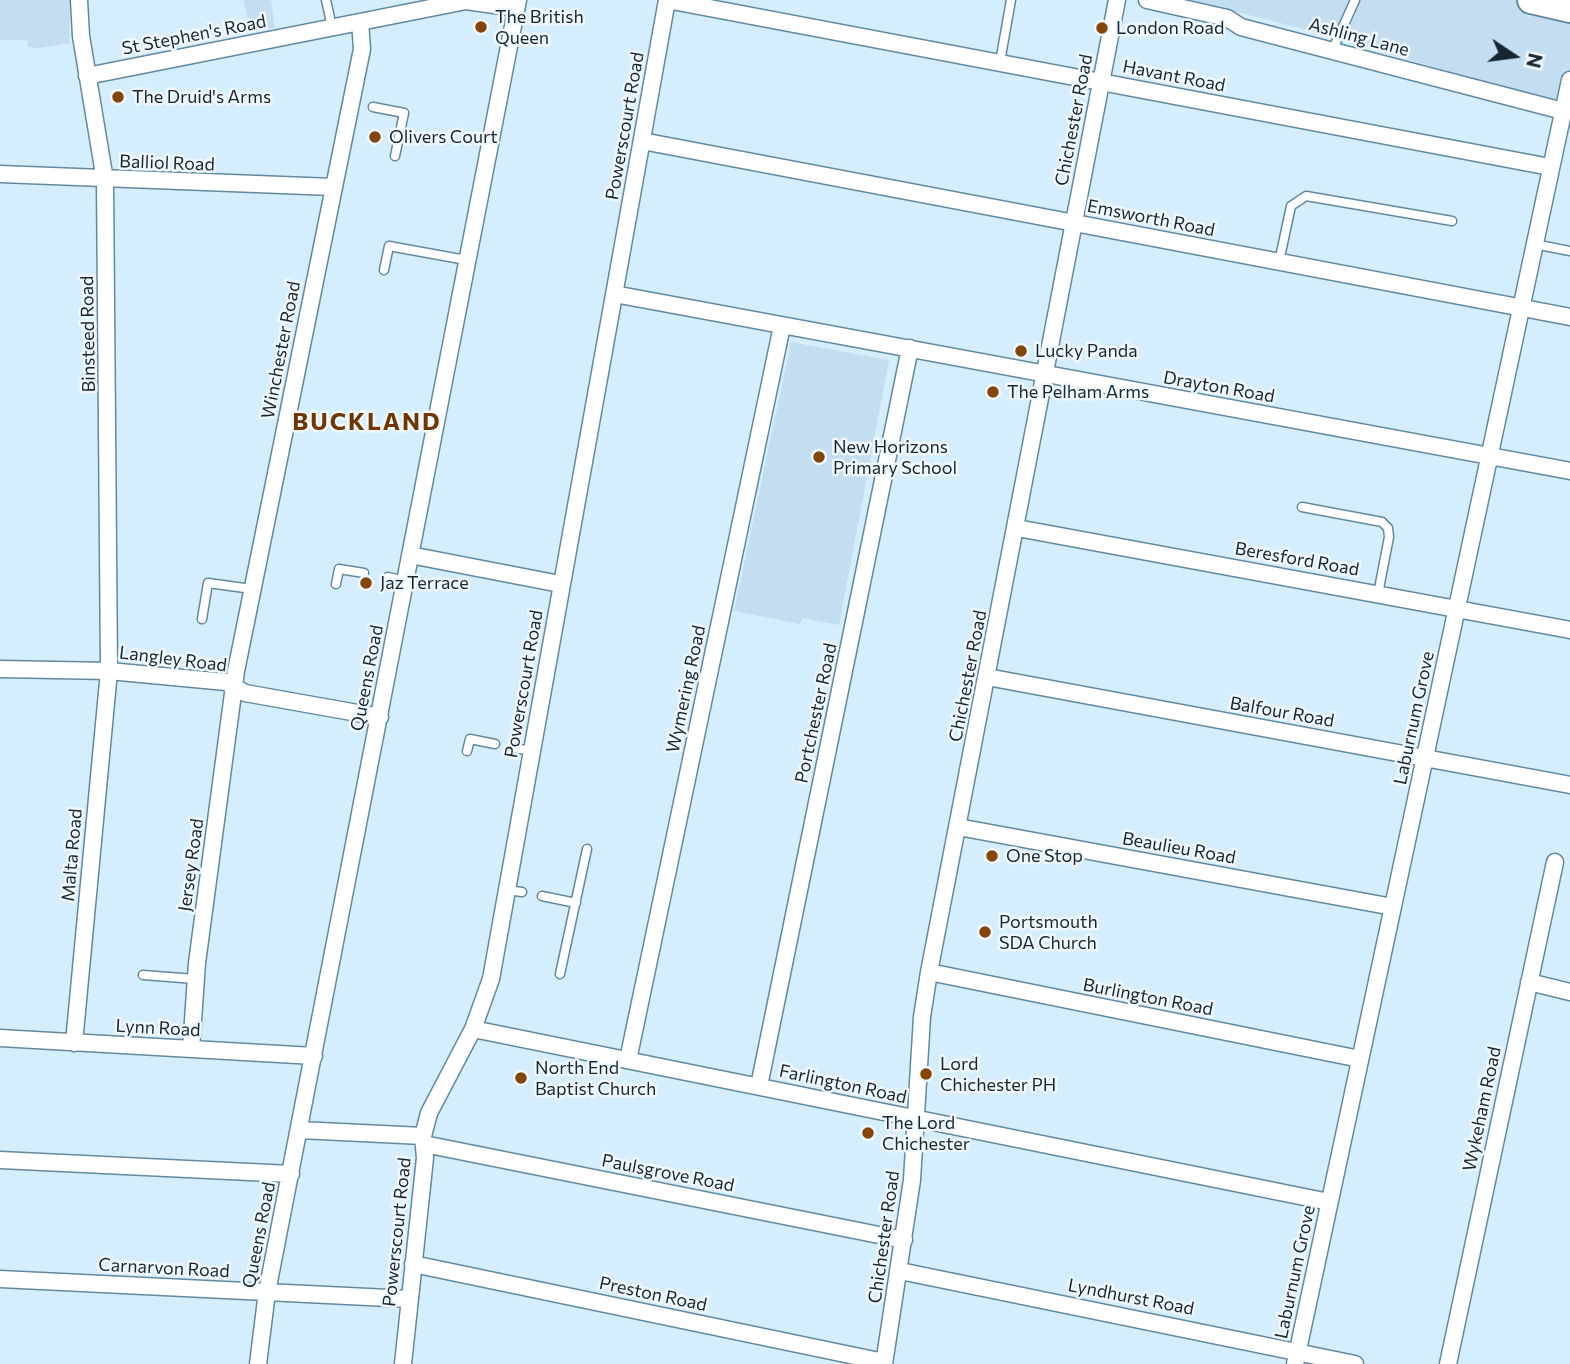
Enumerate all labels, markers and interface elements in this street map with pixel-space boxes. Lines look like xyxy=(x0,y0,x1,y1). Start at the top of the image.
place label: The British Queen xyxy=(495,6,584,48)
street label: St Stephen's Road xyxy=(120,10,268,60)
street label: Ashling Lane xyxy=(1306,13,1412,61)
place label: London Road xyxy=(1116,17,1224,39)
marker: The British Queen xyxy=(473,19,489,35)
marker: London Road xyxy=(1094,20,1110,36)
north arrow xyxy=(1479,21,1549,91)
street label: Powerscourt Road xyxy=(601,50,649,202)
text: N xyxy=(1522,51,1548,70)
street label: Chichester Road xyxy=(1051,52,1097,188)
street label: Havant Road xyxy=(1121,55,1227,97)
place label: The Druid's Arms xyxy=(132,86,271,108)
marker: The Druid's Arms xyxy=(110,89,126,105)
place label: Olivers Court xyxy=(389,126,498,148)
marker: Olivers Court xyxy=(367,129,383,145)
street label: Balliol Road xyxy=(119,151,215,175)
street label: Emsworth Road xyxy=(1085,195,1217,241)
street label: Binsteed Road xyxy=(76,275,100,393)
street label: Winchester Road xyxy=(257,279,305,421)
place label: Lucky Panda xyxy=(1035,340,1138,362)
marker: Lucky Panda xyxy=(1013,343,1029,359)
street label: Drayton Road xyxy=(1162,367,1276,407)
place label: The Pelham Arms xyxy=(1007,381,1149,403)
marker: The Pelham Arms xyxy=(985,384,1001,400)
district label: BUCKLAND xyxy=(293,408,441,436)
place label: New Horizons Primary School xyxy=(833,436,957,478)
marker: New Horizons Primary School xyxy=(811,449,827,465)
street label: Beresford Road xyxy=(1233,537,1361,581)
place label: Jaz Terrace xyxy=(380,572,469,594)
marker: Jaz Terrace xyxy=(358,575,374,591)
street label: Powerscourt Road xyxy=(500,608,548,760)
street label: Chichester Road xyxy=(945,608,991,744)
street label: Queens Road xyxy=(346,623,388,733)
street label: Wymering Road xyxy=(662,623,710,755)
street label: Portchester Road xyxy=(791,641,841,785)
street label: Langley Road xyxy=(118,642,228,676)
street label: Laburnum Grove xyxy=(1389,649,1439,787)
street label: Balfour Road xyxy=(1228,692,1336,732)
street label: Malta Road xyxy=(57,808,87,902)
street label: Jersey Road xyxy=(174,817,208,913)
street label: Beaulieu Road xyxy=(1121,827,1237,869)
place label: One Stop xyxy=(1006,845,1083,867)
marker: One Stop xyxy=(984,848,1000,864)
place label: Portsmouth SDA Church xyxy=(999,911,1098,954)
marker: Portsmouth SDA Church xyxy=(977,924,993,940)
street label: Burlington Road xyxy=(1081,974,1215,1020)
street label: Lynn Road xyxy=(115,1015,201,1041)
street label: Wykeham Road xyxy=(1458,1045,1506,1173)
place label: Lord Chichester PH xyxy=(940,1053,1056,1096)
place label: North End Baptist Church xyxy=(535,1057,656,1100)
street label: Farlington Road xyxy=(777,1060,909,1108)
marker: Lord Chichester PH xyxy=(918,1066,934,1082)
marker: North End Baptist Church xyxy=(513,1070,529,1086)
place label: The Lord Chichester xyxy=(882,1112,970,1154)
marker: The Lord Chichester xyxy=(860,1125,876,1141)
street label: Paulsgrove Road xyxy=(600,1150,736,1196)
street label: Powerscourt Road xyxy=(378,1156,416,1308)
street label: Chichester Road xyxy=(864,1169,904,1305)
street label: Queens Road xyxy=(238,1180,280,1290)
street label: Laburnum Grove xyxy=(1270,1203,1320,1341)
street label: Carnarvon Road xyxy=(98,1254,230,1282)
street label: Preston Road xyxy=(597,1272,709,1316)
street label: Lyndhurst Road xyxy=(1066,1274,1196,1320)

